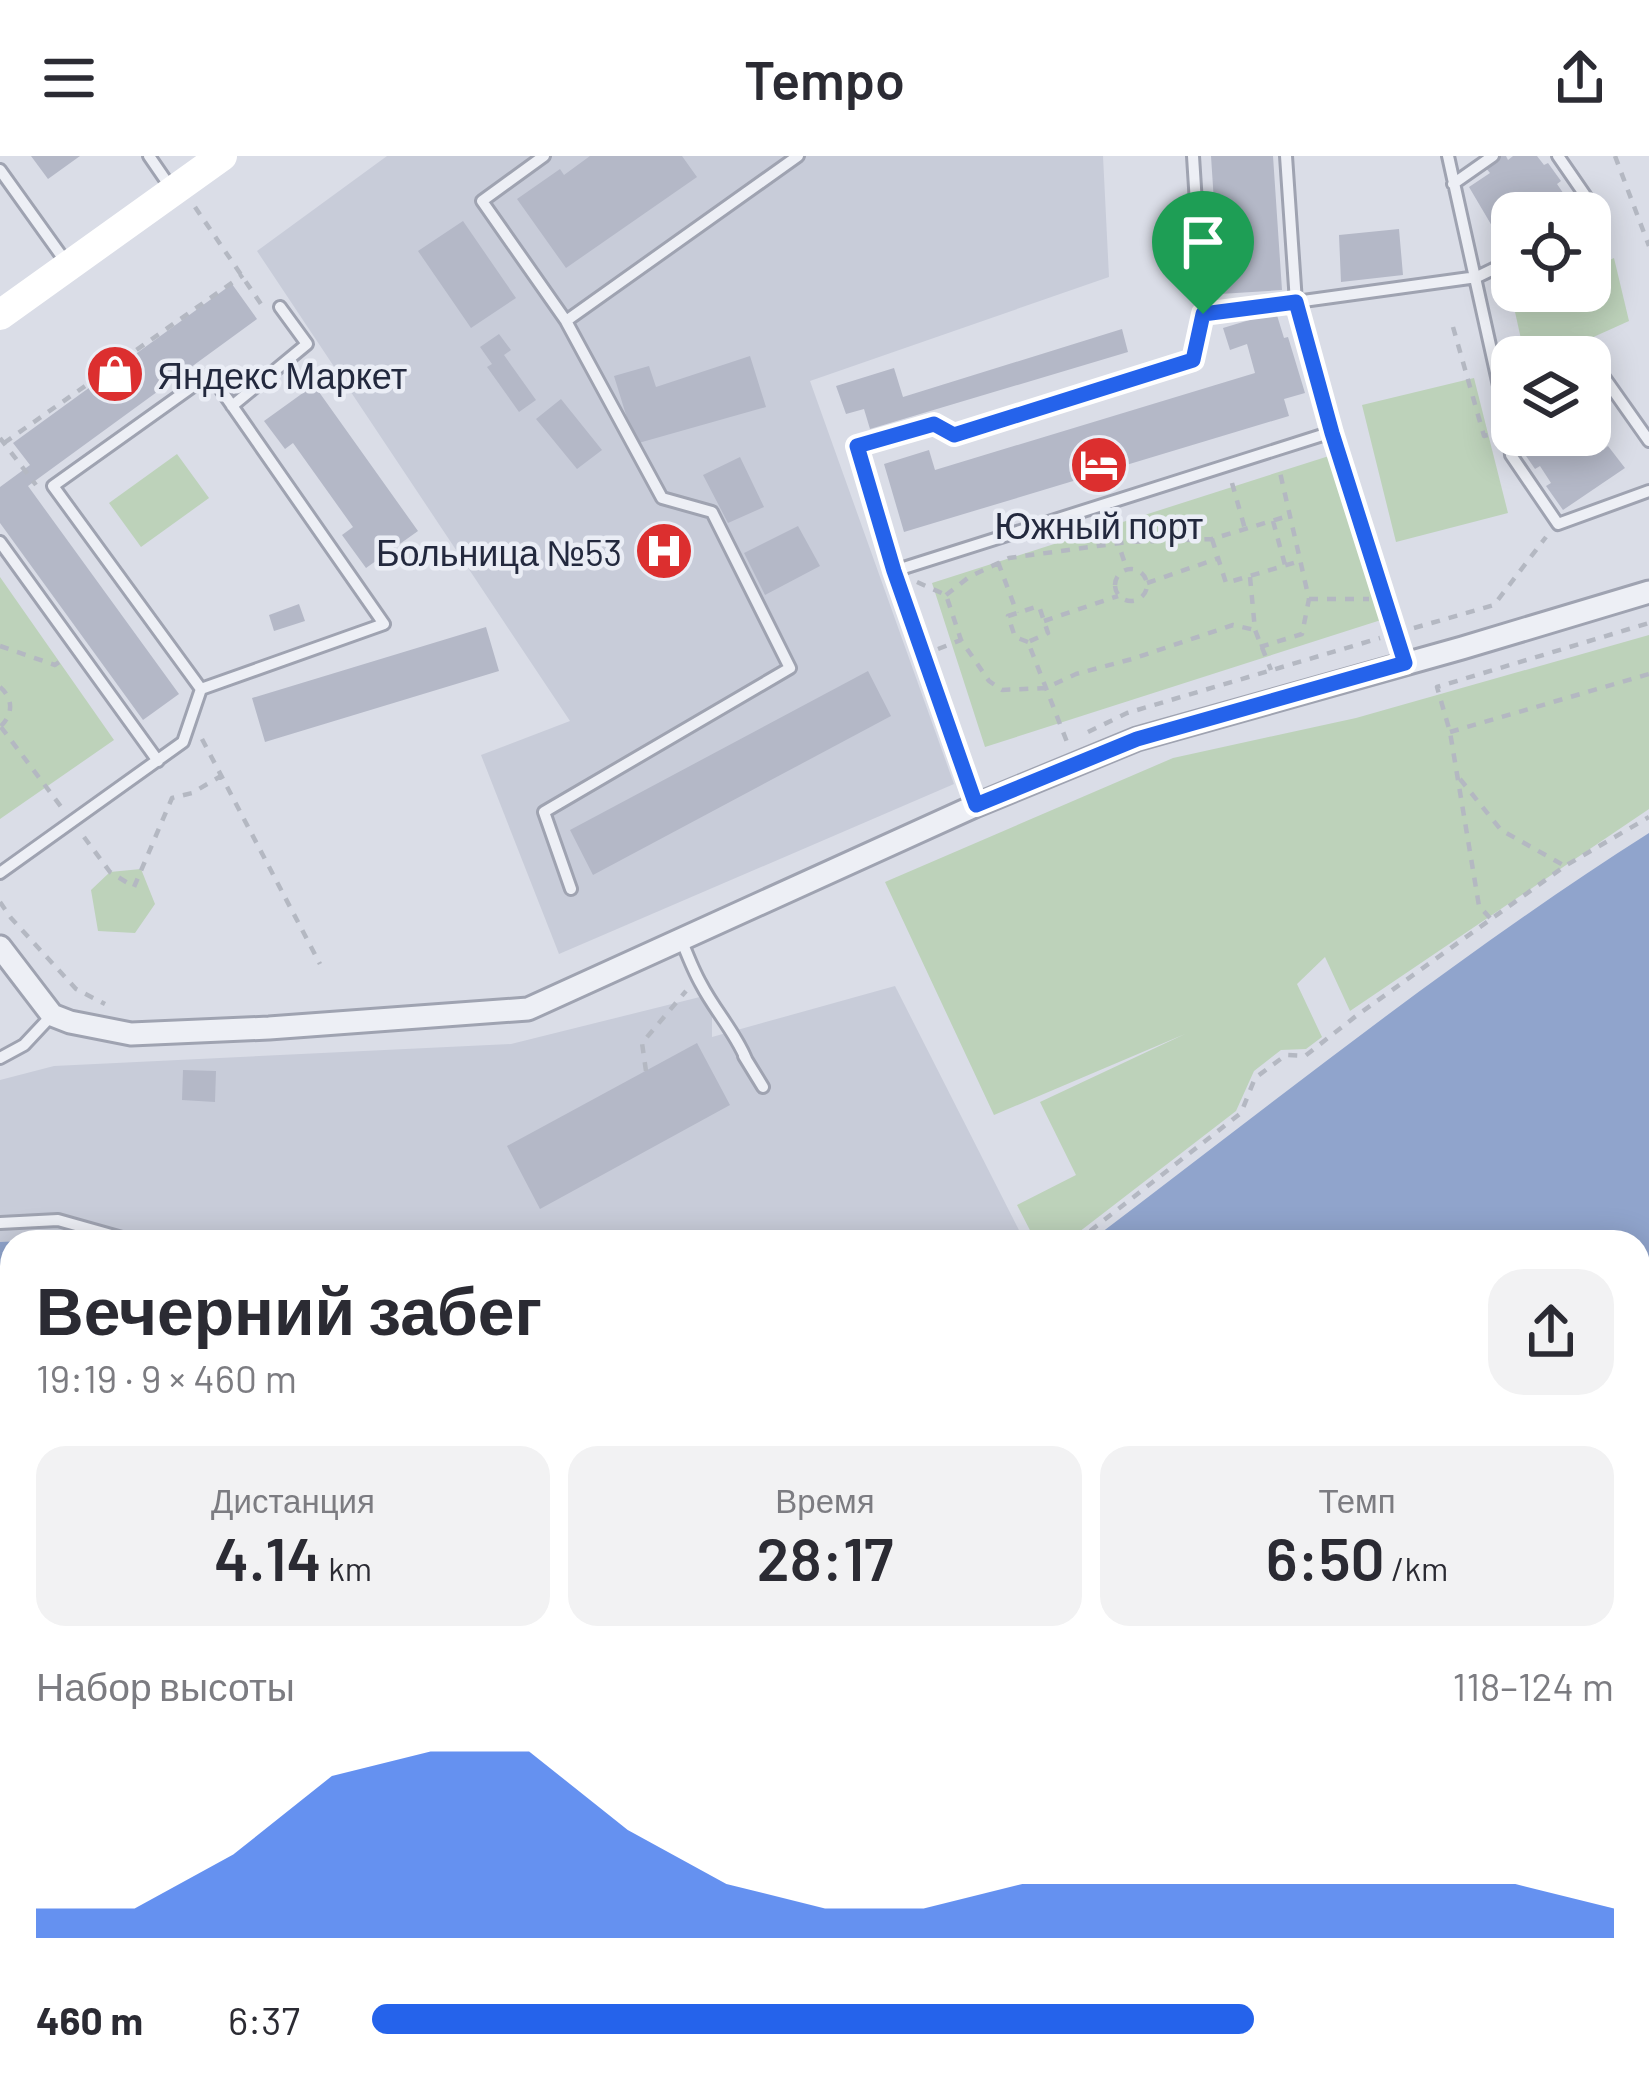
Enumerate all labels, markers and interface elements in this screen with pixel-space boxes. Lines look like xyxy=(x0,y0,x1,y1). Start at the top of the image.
icon: menu xyxy=(36,45,102,111)
icon: share xyxy=(1547,45,1613,111)
text: Tempo xyxy=(744,46,905,111)
pin xyxy=(1152,191,1254,314)
map controls xyxy=(1491,192,1611,456)
button: locate xyxy=(1491,192,1611,312)
icon: arrive xyxy=(1170,209,1236,275)
button: layers xyxy=(1491,336,1611,456)
shop icon: Яндекс Маркет xyxy=(84,343,146,405)
place label: Яндекс Маркет xyxy=(157,353,407,397)
hotel icon: Южный порт xyxy=(1068,434,1130,496)
place label: Южный порт xyxy=(995,503,1203,547)
hospital icon: Больница №53 xyxy=(633,520,695,582)
place label: Больница №53 xyxy=(376,530,622,574)
text: Вечерний забег xyxy=(36,1269,542,1348)
button: share xyxy=(1488,1269,1614,1395)
text: 19:19 · 9 × 460 m xyxy=(36,1354,297,1401)
text: Дистанция xyxy=(211,1480,375,1520)
text: Время xyxy=(775,1480,875,1520)
text: Темп xyxy=(1318,1480,1396,1520)
text: 4.14 xyxy=(214,1521,322,1593)
text: 28:17 xyxy=(757,1521,893,1593)
text: 6:50 xyxy=(1266,1521,1385,1593)
text: km xyxy=(322,1548,372,1588)
text: /km xyxy=(1385,1548,1448,1588)
text: Набор высоты xyxy=(36,1662,295,1709)
text: 118–124 m xyxy=(1453,1662,1614,1709)
text: 460 m xyxy=(36,1996,143,2043)
text: 6:37 xyxy=(228,1996,300,2043)

